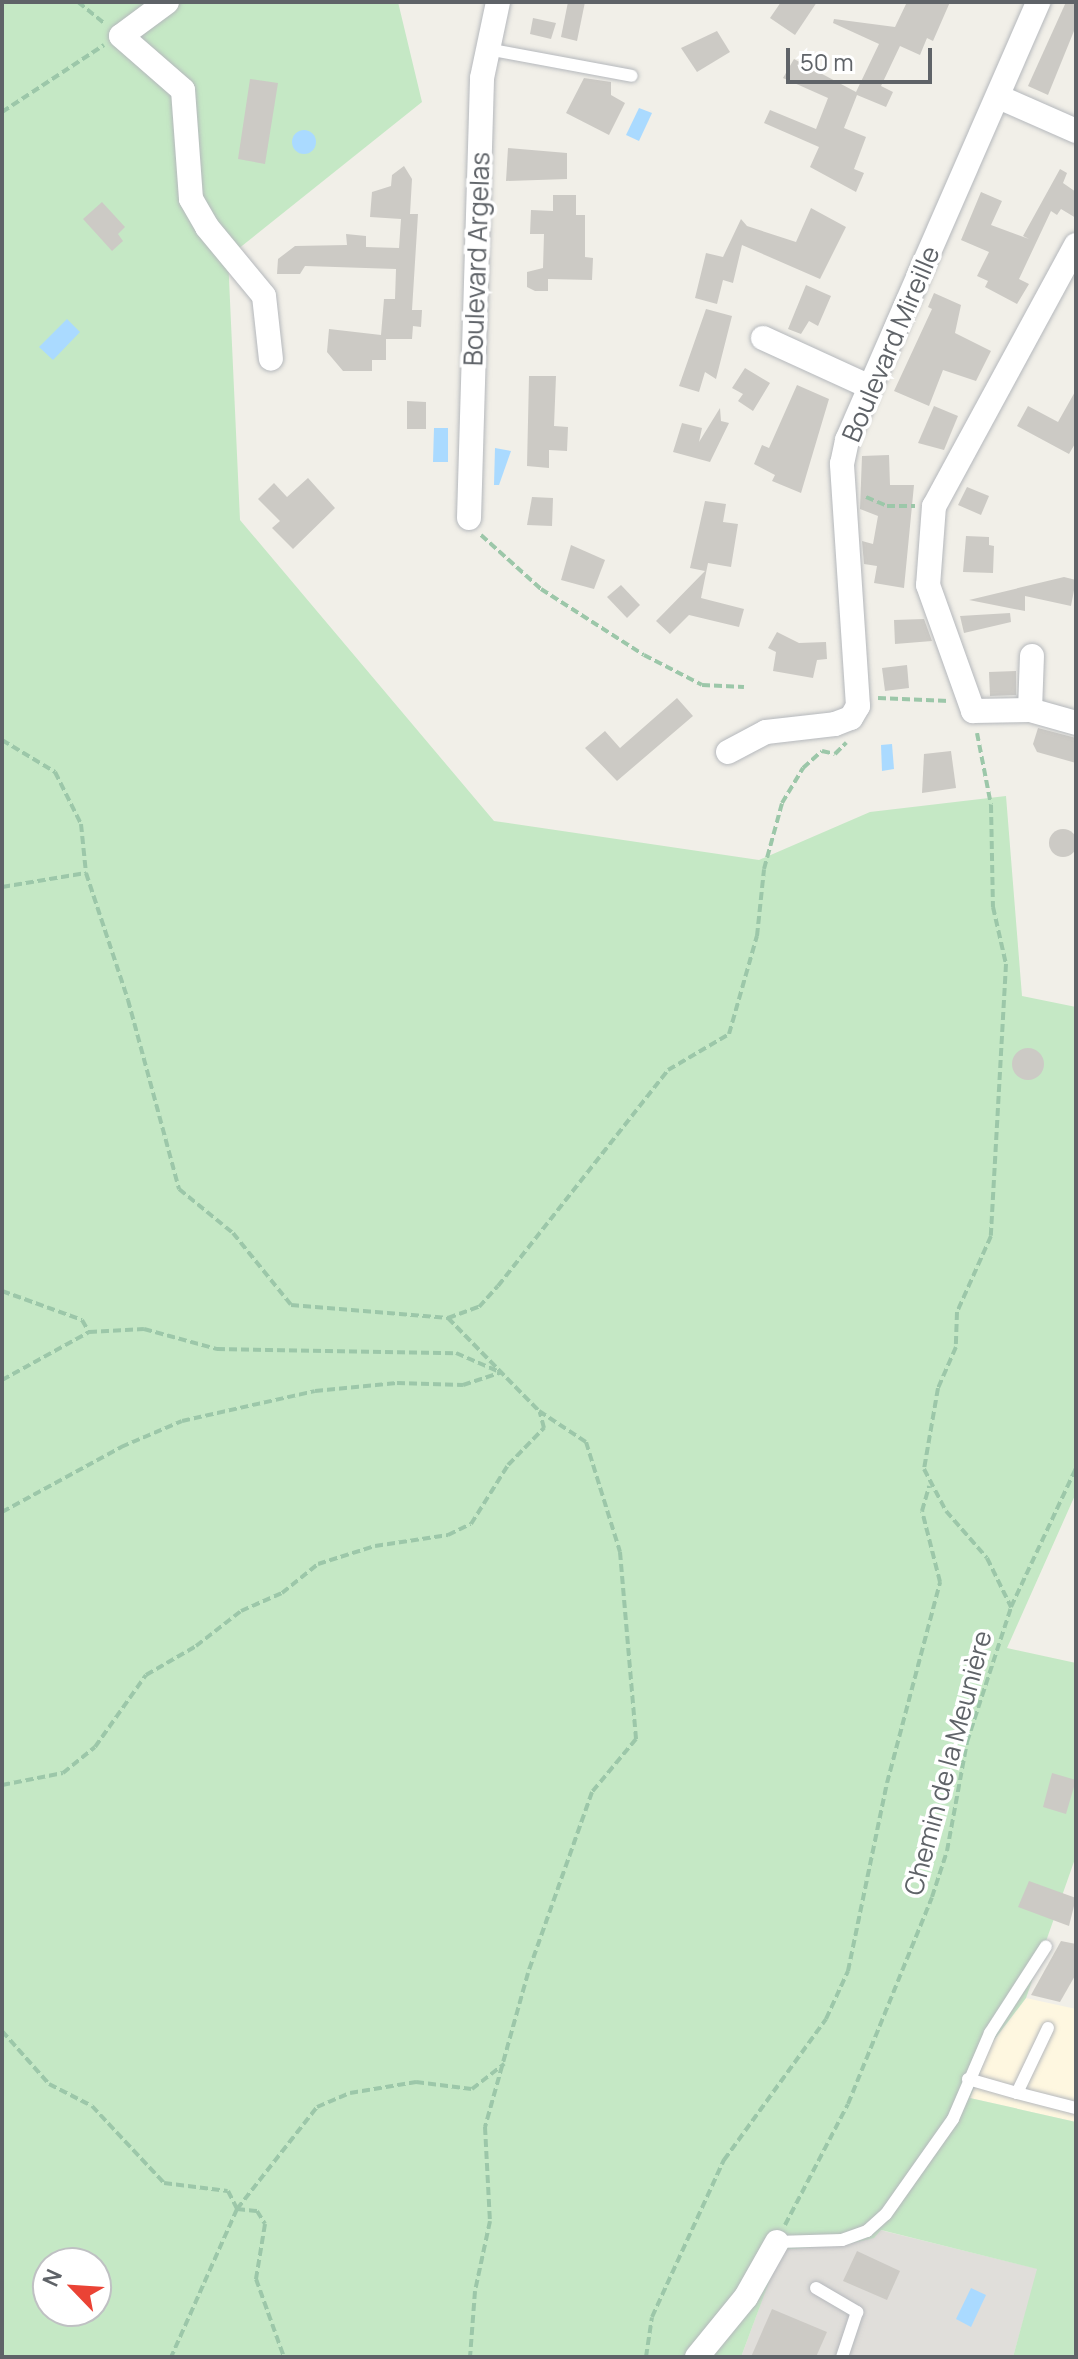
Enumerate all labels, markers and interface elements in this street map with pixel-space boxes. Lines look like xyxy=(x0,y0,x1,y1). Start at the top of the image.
scale bar xyxy=(790,32,936,82)
text: 50 m xyxy=(800,45,854,78)
street label: Boulevard Argelas xyxy=(458,151,496,367)
street label: Boulevard Mireille xyxy=(836,241,946,447)
street label: Chemin de la Meunière xyxy=(898,1627,998,1899)
north arrow xyxy=(32,2247,112,2327)
text: N xyxy=(35,2264,69,2291)

